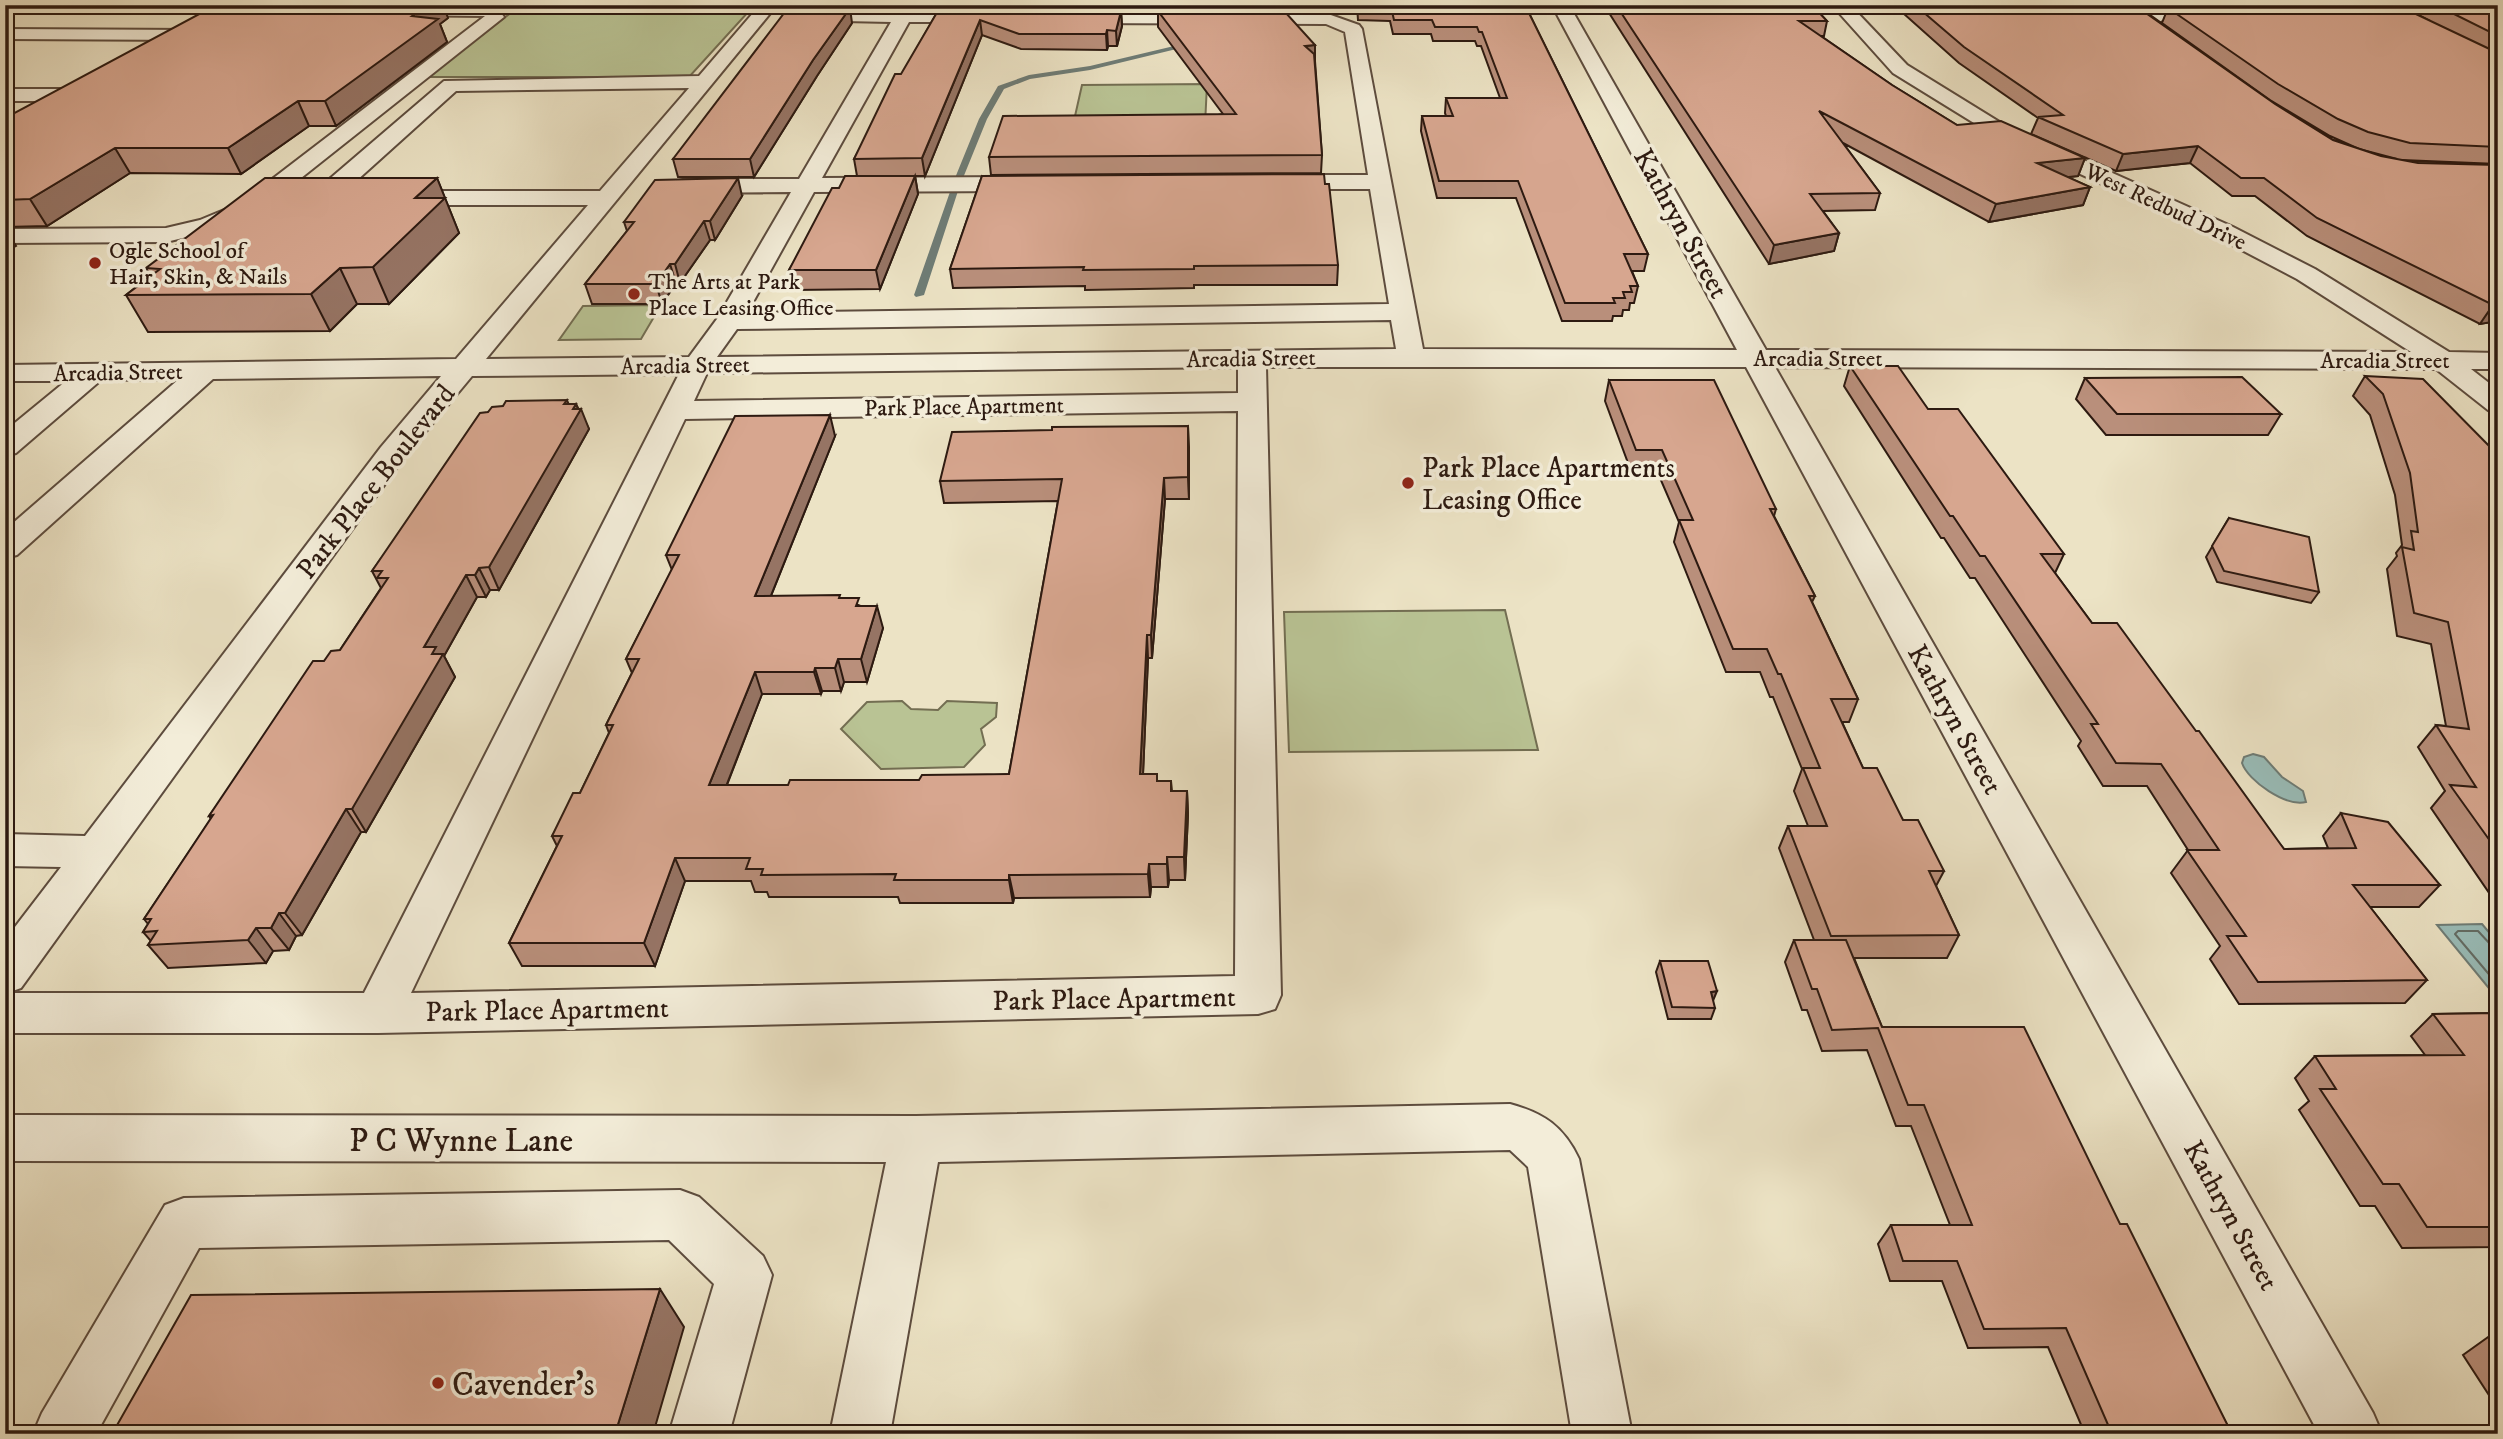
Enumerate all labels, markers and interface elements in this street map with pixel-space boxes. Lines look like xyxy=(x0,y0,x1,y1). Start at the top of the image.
street label: Kathryn Street xyxy=(1625,143,1736,305)
street label: West Redbud Drive xyxy=(2079,157,2251,258)
place label: Ogle School of Hair, Skin, & Nails xyxy=(109,237,288,292)
marker: Ogle School of Hair, Skin, & Nails xyxy=(87,255,103,271)
place label: The Arts at Park Place Leasing Office xyxy=(648,268,834,323)
marker: The Arts at Park Place Leasing Office xyxy=(626,286,642,302)
street label: Arcadia Street xyxy=(1186,344,1316,375)
street label: Arcadia Street xyxy=(1753,345,1883,374)
street label: Arcadia Street xyxy=(2320,347,2450,376)
street label: Arcadia Street xyxy=(620,351,750,382)
street label: Arcadia Street xyxy=(53,358,183,389)
street label: Park Place Boulevard xyxy=(289,377,463,586)
street label: Park Place Apartment xyxy=(864,391,1064,424)
place label: Park Place Apartments Leasing Office xyxy=(1422,451,1675,518)
marker: Park Place Apartments Leasing Office xyxy=(1400,475,1416,491)
street label: Kathryn Street xyxy=(1899,639,2010,801)
street label: Park Place Apartment xyxy=(992,980,1236,1019)
street label: Park Place Apartment xyxy=(425,991,669,1030)
street label: P C Wynne Lane xyxy=(349,1121,573,1162)
street label: Kathryn Street xyxy=(2175,1135,2286,1297)
place label: Cavender's xyxy=(452,1365,595,1406)
marker: Cavender's xyxy=(430,1375,446,1391)

